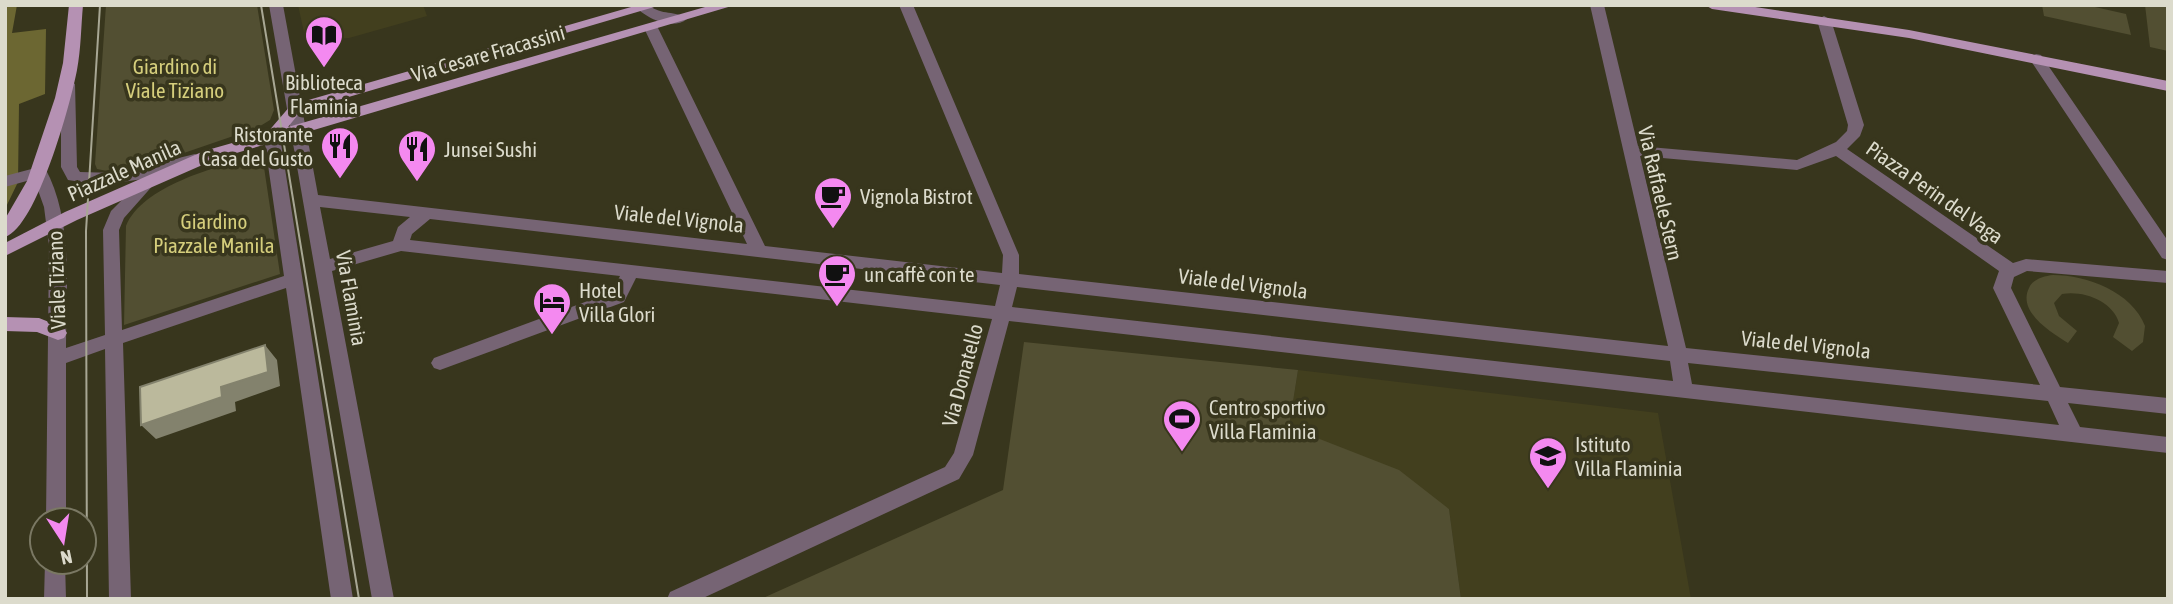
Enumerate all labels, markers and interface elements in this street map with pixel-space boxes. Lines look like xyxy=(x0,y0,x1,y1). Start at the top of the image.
library icon: Biblioteca Flaminia xyxy=(303,14,345,69)
street label: Via Cesare Fracassini xyxy=(409,20,567,86)
park label: Giardino di Viale Tiziano xyxy=(126,54,224,102)
place label: Biblioteca Flaminia xyxy=(285,70,363,118)
place label: Ristorante Casa del Gusto xyxy=(201,122,313,170)
street label: Via Raffaele Stern xyxy=(1634,124,1688,262)
restaurant icon: Ristorante Casa del Gusto xyxy=(319,125,361,180)
restaurant icon: Junsei Sushi xyxy=(396,128,438,183)
street label: Piazzale Manila xyxy=(64,134,184,206)
street label: Piazza Perin del Vaga xyxy=(1862,136,2008,248)
place label: Junsei Sushi xyxy=(444,137,537,161)
cafe icon: Vignola Bistrot xyxy=(812,175,854,230)
place label: Vignola Bistrot xyxy=(860,184,973,208)
street label: Viale del Vignola xyxy=(613,199,745,237)
park label: Giardino Piazzale Manila xyxy=(153,209,275,257)
street label: Viale Tiziano xyxy=(42,230,70,330)
street label: Via Flaminia xyxy=(332,248,372,348)
cafe icon: un caffè con te xyxy=(816,253,858,308)
place label: un caffè con te xyxy=(864,262,975,286)
street label: Viale del Vignola xyxy=(1177,263,1309,303)
place label: Hotel Villa Glori xyxy=(579,278,655,326)
hotel icon: Hotel Villa Glori xyxy=(531,281,573,336)
street label: Via Donatello xyxy=(937,321,987,429)
street label: Viale del Vignola xyxy=(1740,325,1872,363)
place label: Centro sportivo Villa Flaminia xyxy=(1209,395,1326,443)
sports icon: Centro sportivo Villa Flaminia xyxy=(1161,398,1203,453)
place label: Istituto Villa Flaminia xyxy=(1575,432,1682,480)
school or university icon: Istituto Villa Flaminia xyxy=(1527,435,1569,490)
north arrow xyxy=(28,506,98,576)
text: N xyxy=(59,546,74,570)

